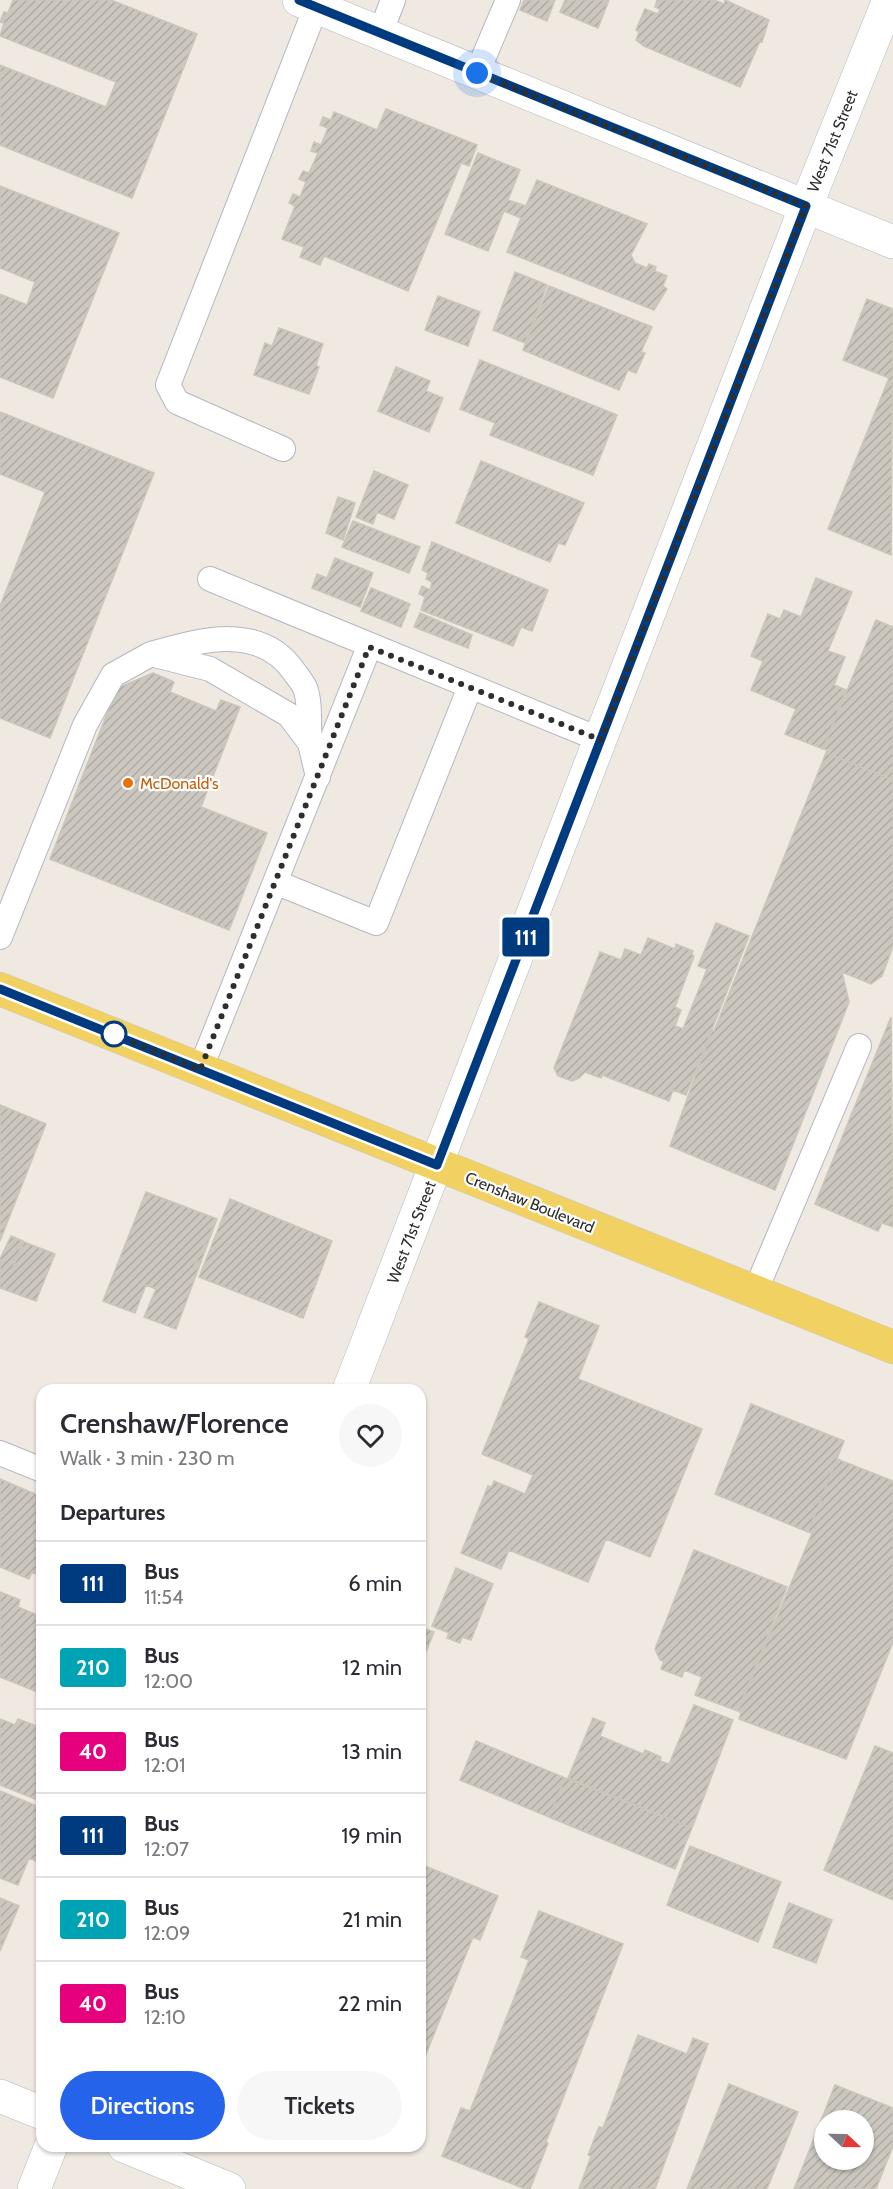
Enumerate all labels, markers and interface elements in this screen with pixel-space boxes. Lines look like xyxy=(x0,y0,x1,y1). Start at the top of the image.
your location xyxy=(462,58,492,88)
street label: West 71st Street xyxy=(803,87,862,195)
place label: McDonald's xyxy=(140,774,219,793)
marker: McDonald's xyxy=(121,776,135,790)
line badge: 111 xyxy=(492,918,560,956)
text: 111 xyxy=(514,925,538,950)
unlabelled marker xyxy=(101,1021,127,1047)
street label: Crenshaw Boulevard xyxy=(463,1168,597,1237)
street label: West 71st Street xyxy=(383,1178,440,1286)
button: heart xyxy=(339,1404,402,1467)
text: Crenshaw/Florence xyxy=(60,1406,289,1440)
text: Walk · 3 min · 230 m xyxy=(60,1446,235,1470)
text: Departures xyxy=(60,1499,165,1526)
text: Bus xyxy=(144,1558,179,1585)
text: 6 min xyxy=(348,1570,402,1597)
text: 111 xyxy=(81,1571,105,1596)
text: 11:54 xyxy=(144,1585,184,1609)
text: Bus xyxy=(144,1642,179,1669)
text: 12 min xyxy=(342,1654,402,1681)
text: 210 xyxy=(76,1655,110,1680)
text: 12:00 xyxy=(144,1669,193,1693)
text: Bus xyxy=(144,1726,179,1753)
text: 13 min xyxy=(342,1738,402,1765)
text: 40 xyxy=(79,1739,107,1764)
text: 12:01 xyxy=(144,1753,186,1777)
text: Bus xyxy=(144,1810,179,1837)
text: 19 min xyxy=(341,1822,402,1849)
text: 111 xyxy=(81,1823,105,1848)
text: 12:07 xyxy=(144,1837,189,1861)
text: Bus xyxy=(144,1894,179,1921)
text: 21 min xyxy=(342,1906,402,1933)
text: 210 xyxy=(76,1907,110,1932)
text: 12:09 xyxy=(144,1921,190,1945)
text: Bus xyxy=(144,1978,179,2005)
text: 22 min xyxy=(338,1990,402,2017)
text: 40 xyxy=(79,1991,107,2016)
text: 12:10 xyxy=(144,2005,186,2029)
button: Directions xyxy=(60,2071,225,2140)
button: Tickets xyxy=(237,2071,402,2140)
north arrow xyxy=(814,2110,874,2170)
map controls xyxy=(814,2110,874,2170)

